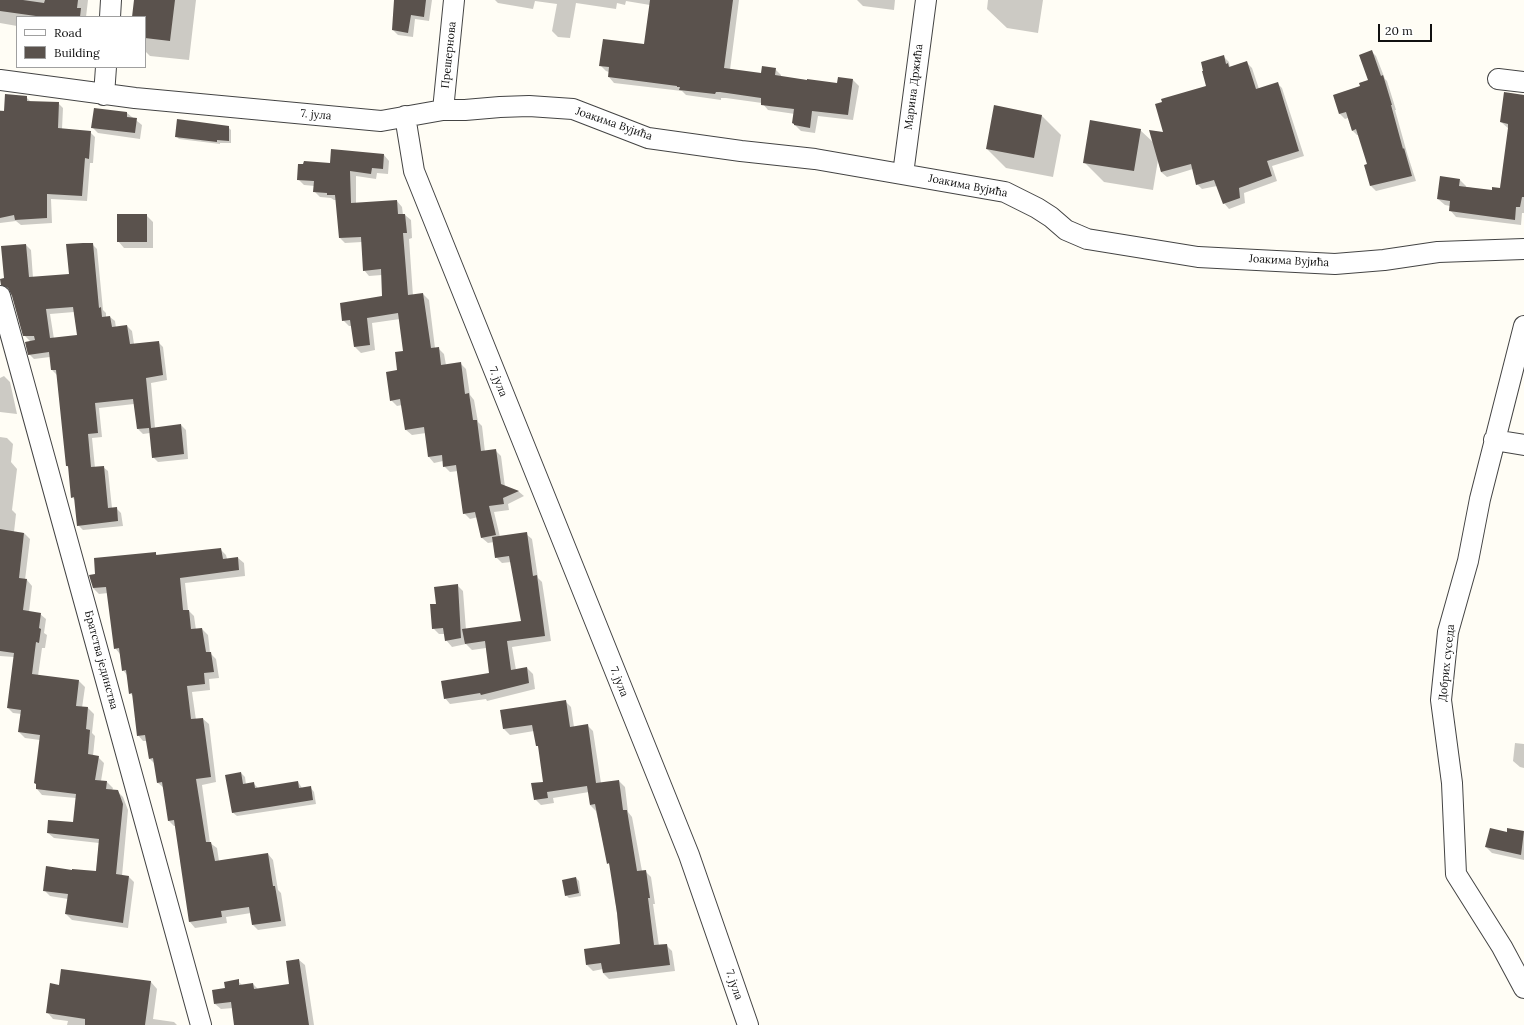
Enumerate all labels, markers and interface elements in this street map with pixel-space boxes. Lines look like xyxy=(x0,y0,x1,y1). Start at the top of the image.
legend xyxy=(16,16,146,68)
scale bar xyxy=(1380,16,1434,42)
street label: Прешернова xyxy=(439,21,459,89)
text: 20 m xyxy=(1385,23,1413,38)
text: Road xyxy=(54,25,82,40)
street label: Марина Држића xyxy=(902,43,926,131)
text: Building xyxy=(54,45,100,60)
street label: Јоакима Вујића xyxy=(574,105,654,143)
street label: 7. јула xyxy=(300,107,332,123)
street label: Јоакима Вујића xyxy=(927,172,1009,200)
street label: Јоакима Вујића xyxy=(1249,252,1329,270)
street label: 7. јула xyxy=(486,365,510,399)
street label: Братства јединства xyxy=(81,609,121,711)
street label: Добрих суседа xyxy=(1436,624,1458,702)
street label: 7. јула xyxy=(607,665,631,699)
street label: 7. јула xyxy=(723,968,745,1002)

